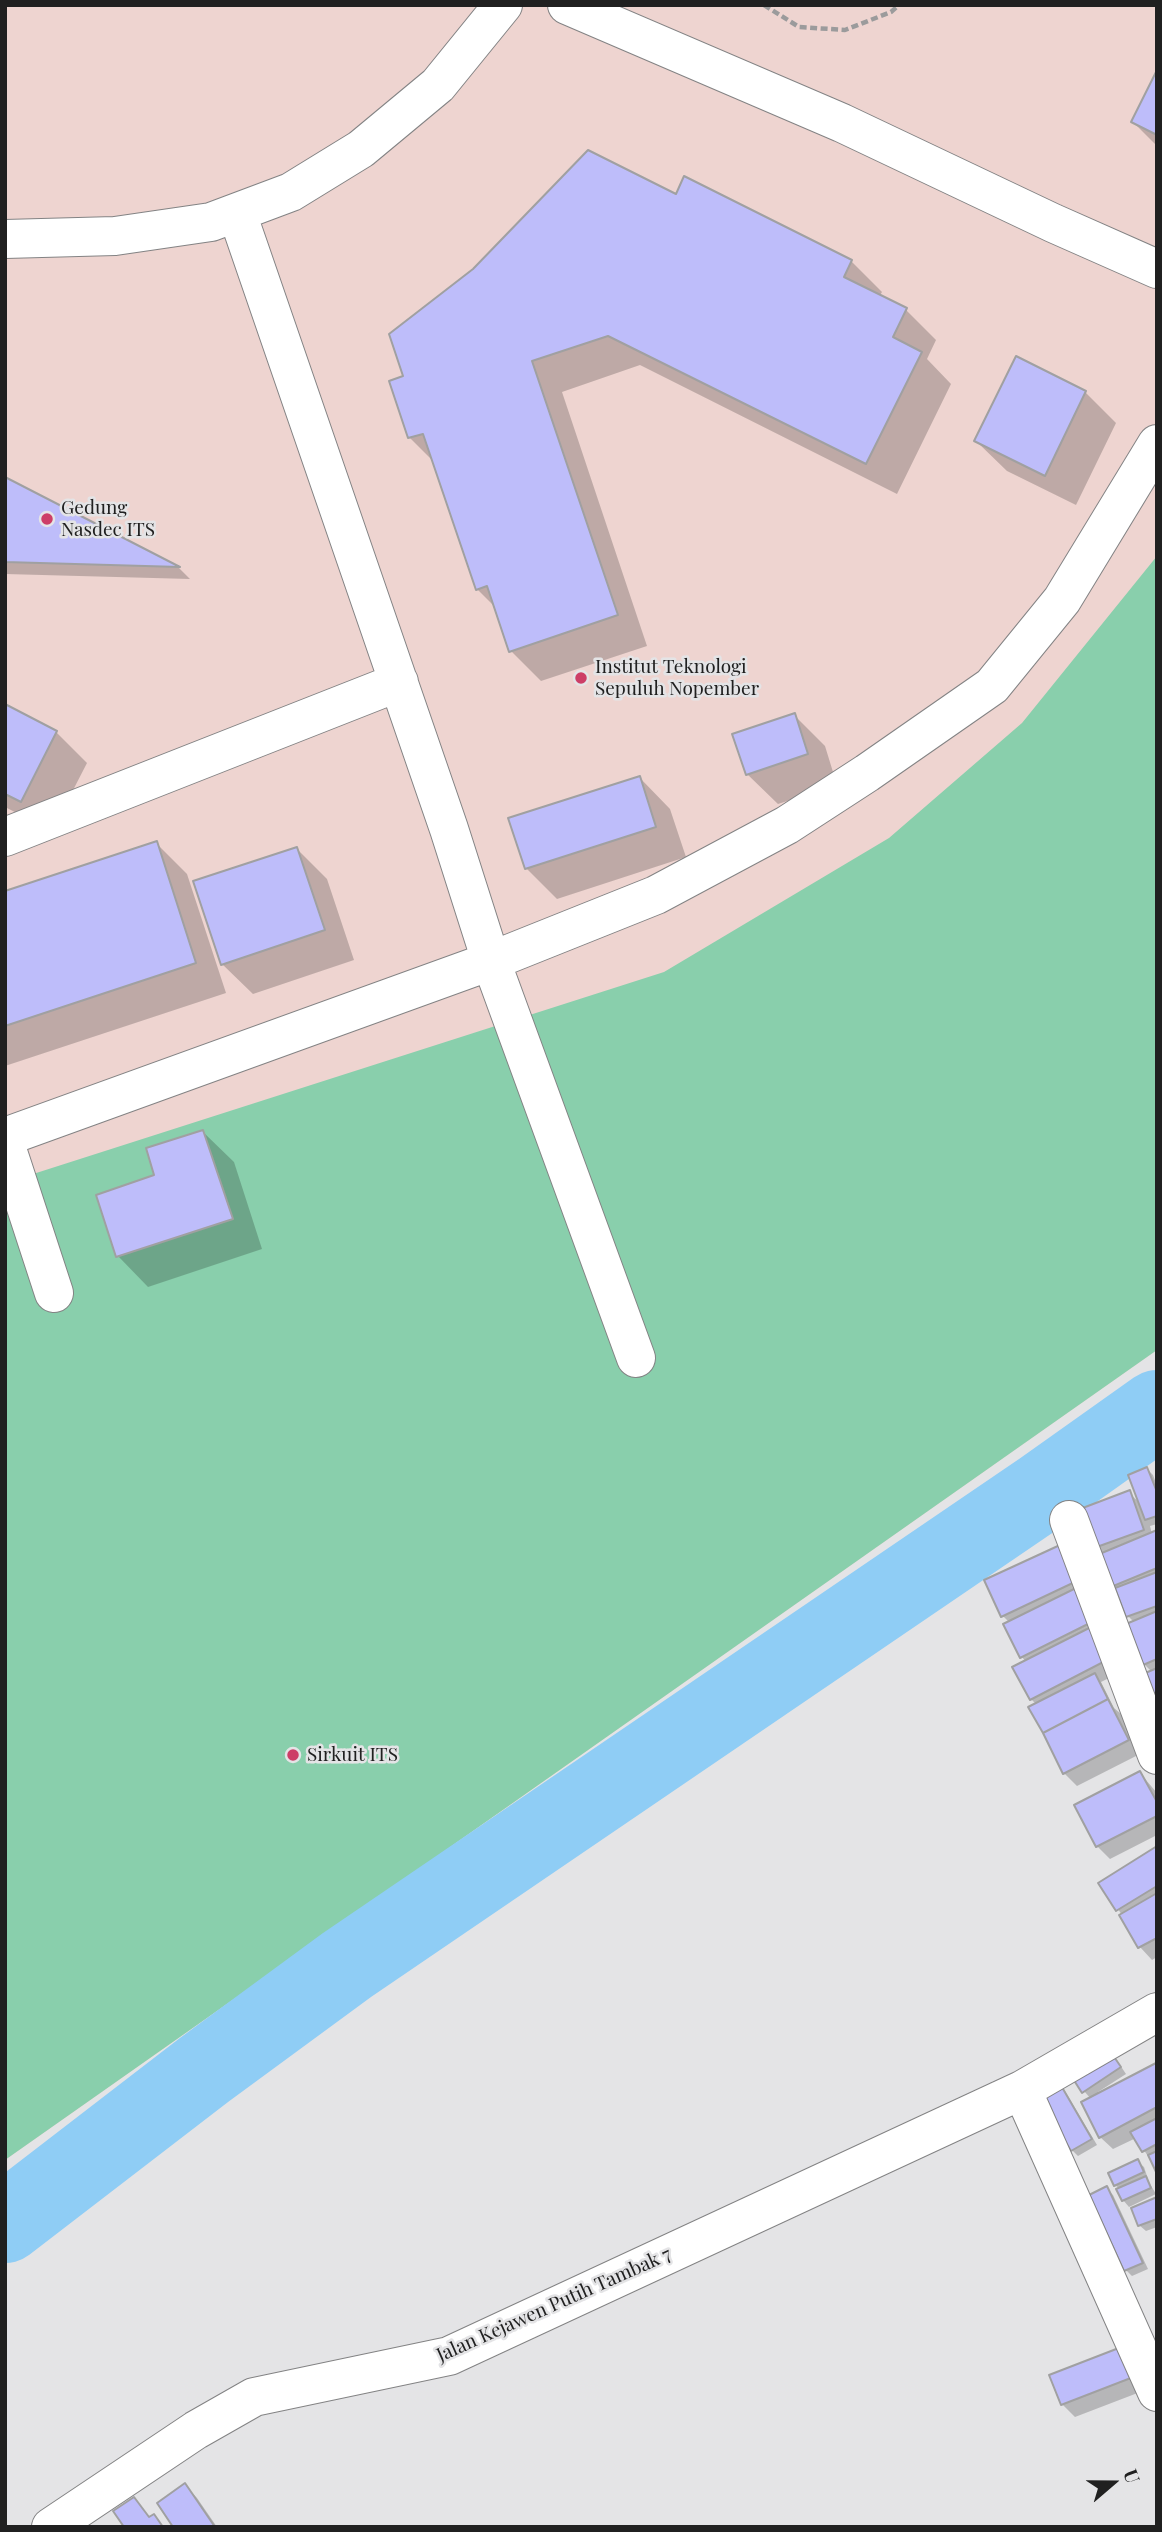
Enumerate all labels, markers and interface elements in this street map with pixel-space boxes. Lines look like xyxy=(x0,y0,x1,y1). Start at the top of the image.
place label: Gedung Nasdec ITS xyxy=(61,497,155,541)
marker: Gedung Nasdec ITS xyxy=(39,511,55,527)
place label: Institut Teknologi Sepuluh Nopember xyxy=(595,656,759,700)
marker: Institut Teknologi Sepuluh Nopember xyxy=(573,670,589,686)
place label: Sirkuit ITS xyxy=(307,1744,398,1766)
marker: Sirkuit ITS xyxy=(285,1747,301,1763)
street label: Jalan Kejawen Putih Tambak 7 xyxy=(433,2243,675,2367)
north arrow xyxy=(1078,2448,1148,2518)
text: U xyxy=(1118,2465,1147,2486)

